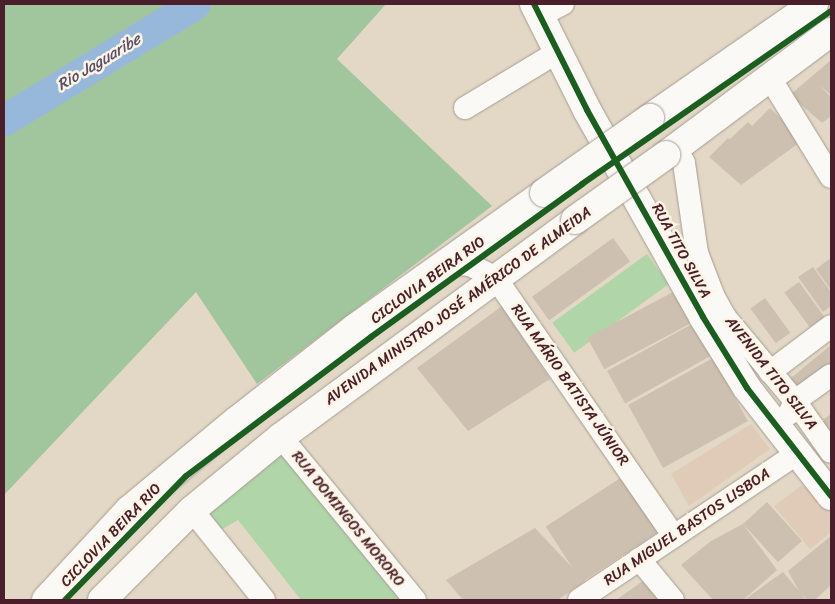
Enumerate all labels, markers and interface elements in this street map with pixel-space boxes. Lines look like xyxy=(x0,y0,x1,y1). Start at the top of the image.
water label: Rio Jaguaribe xyxy=(54,29,144,95)
street label: RUA TITO SILVA xyxy=(647,199,715,303)
street label: AVENIDA MINISTRO JOSÉ AMÉRICO DE ALMEIDA xyxy=(321,203,595,409)
street label: CICLOVIA BEIRA RIO xyxy=(367,232,489,328)
street label: RUA MÁRIO BATISTA JÚNIOR xyxy=(507,300,633,470)
street label: AVENIDA TITO SILVA xyxy=(720,312,822,434)
street label: RUA DOMINGOS MORORO xyxy=(287,447,409,591)
street label: RUA MIGUEL BASTOS LISBOA xyxy=(599,464,775,590)
street label: CICLOVIA BEIRA RIO xyxy=(57,479,165,591)

